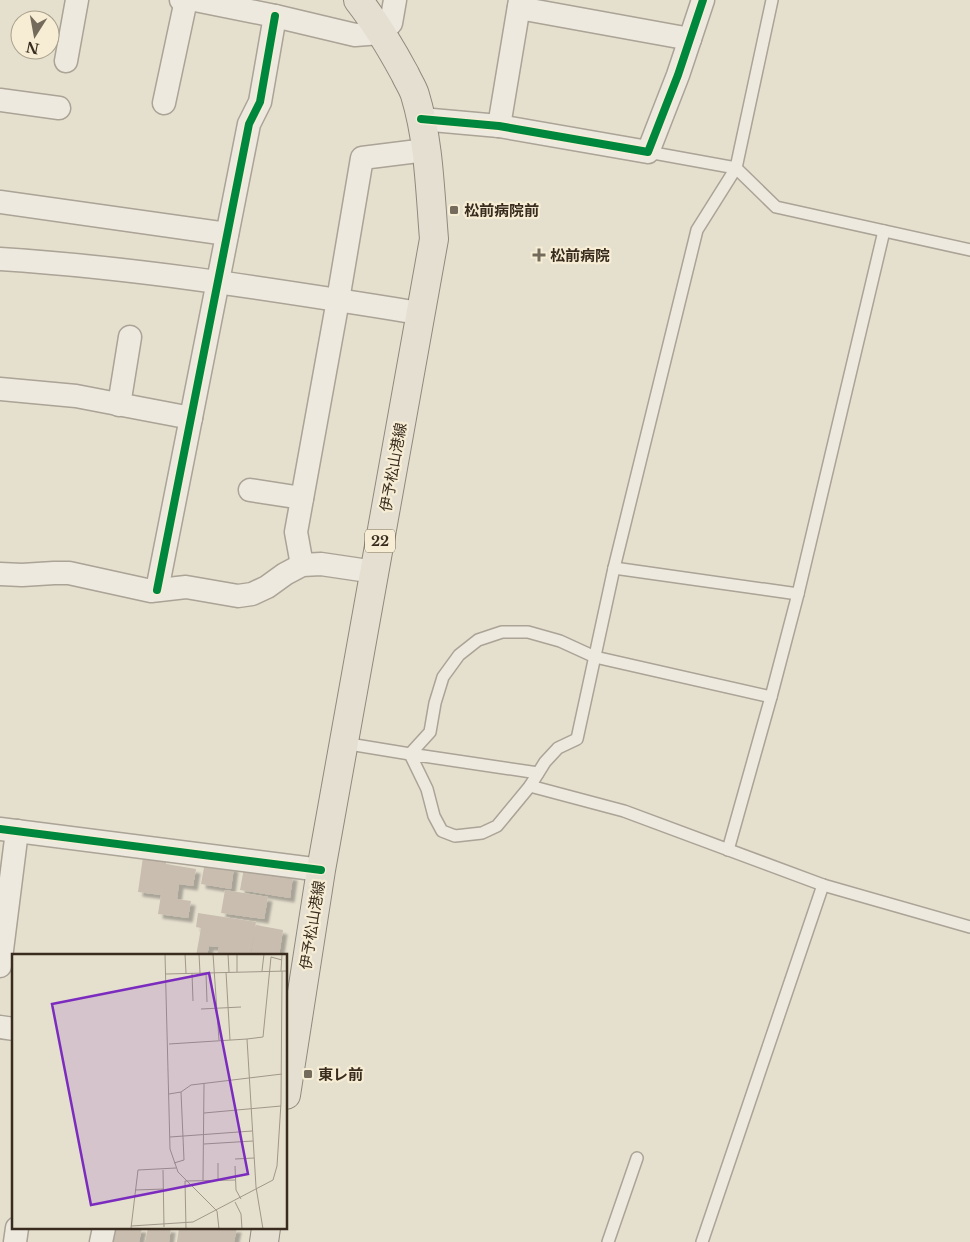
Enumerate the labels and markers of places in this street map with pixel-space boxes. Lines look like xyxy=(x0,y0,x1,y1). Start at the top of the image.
place label: 松前病院前 xyxy=(464,201,539,220)
marker: 松前病院前 xyxy=(448,204,460,216)
place label: 松前病院 xyxy=(550,246,610,265)
marker: 松前病院 xyxy=(532,248,546,262)
place label: 東レ前 xyxy=(318,1065,363,1084)
marker: 東レ前 xyxy=(302,1068,314,1080)

